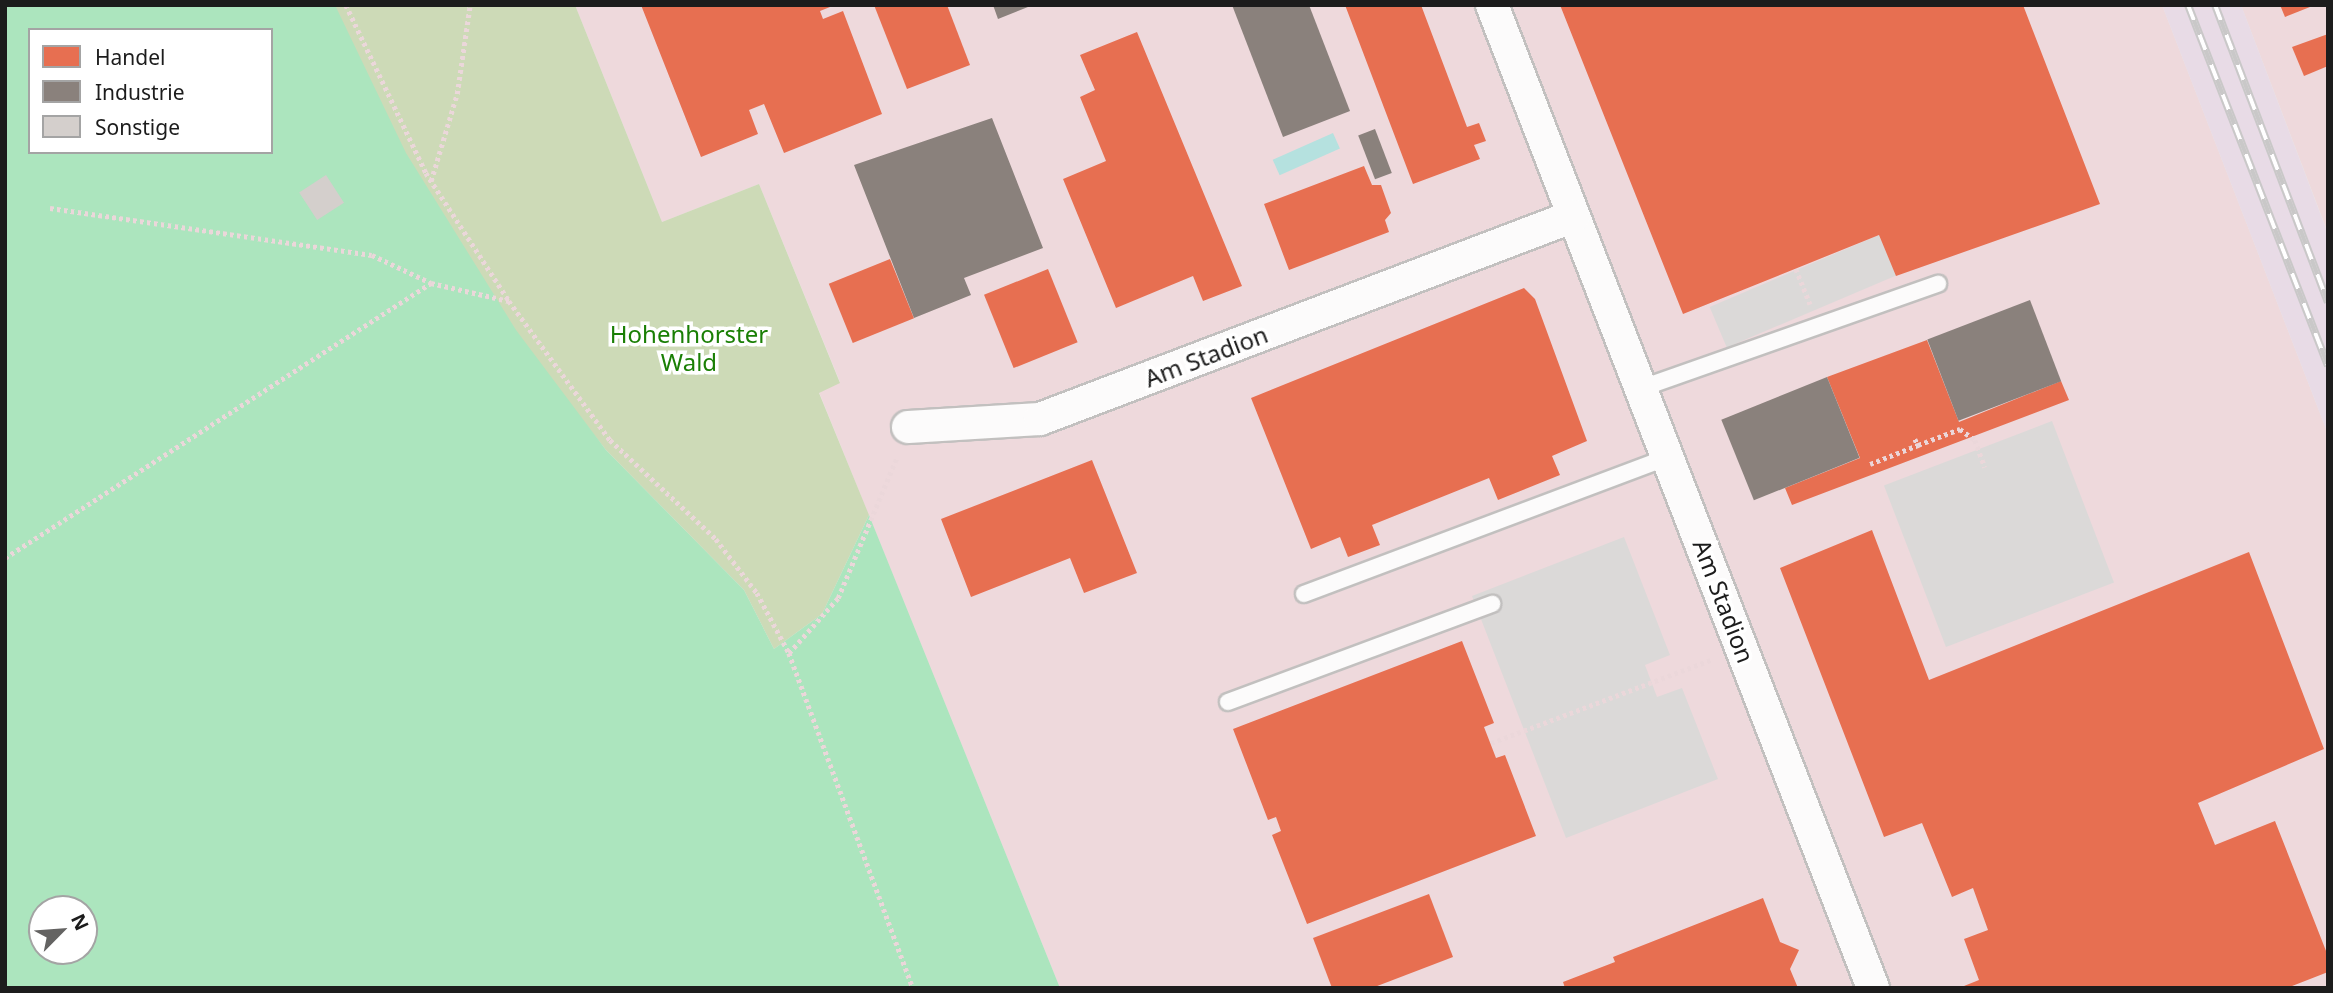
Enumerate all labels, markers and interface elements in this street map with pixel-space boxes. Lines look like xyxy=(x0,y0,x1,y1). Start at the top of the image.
legend xyxy=(28,28,273,154)
text: Handel xyxy=(95,43,166,71)
text: Industrie xyxy=(95,78,185,106)
text: Sonstige xyxy=(95,113,180,141)
street label: Am Stadion xyxy=(1140,319,1272,393)
park label: Hohenhorster Wald xyxy=(610,320,768,376)
street label: Am Stadion xyxy=(1687,535,1761,667)
north arrow xyxy=(28,895,98,965)
text: N xyxy=(65,909,95,934)

